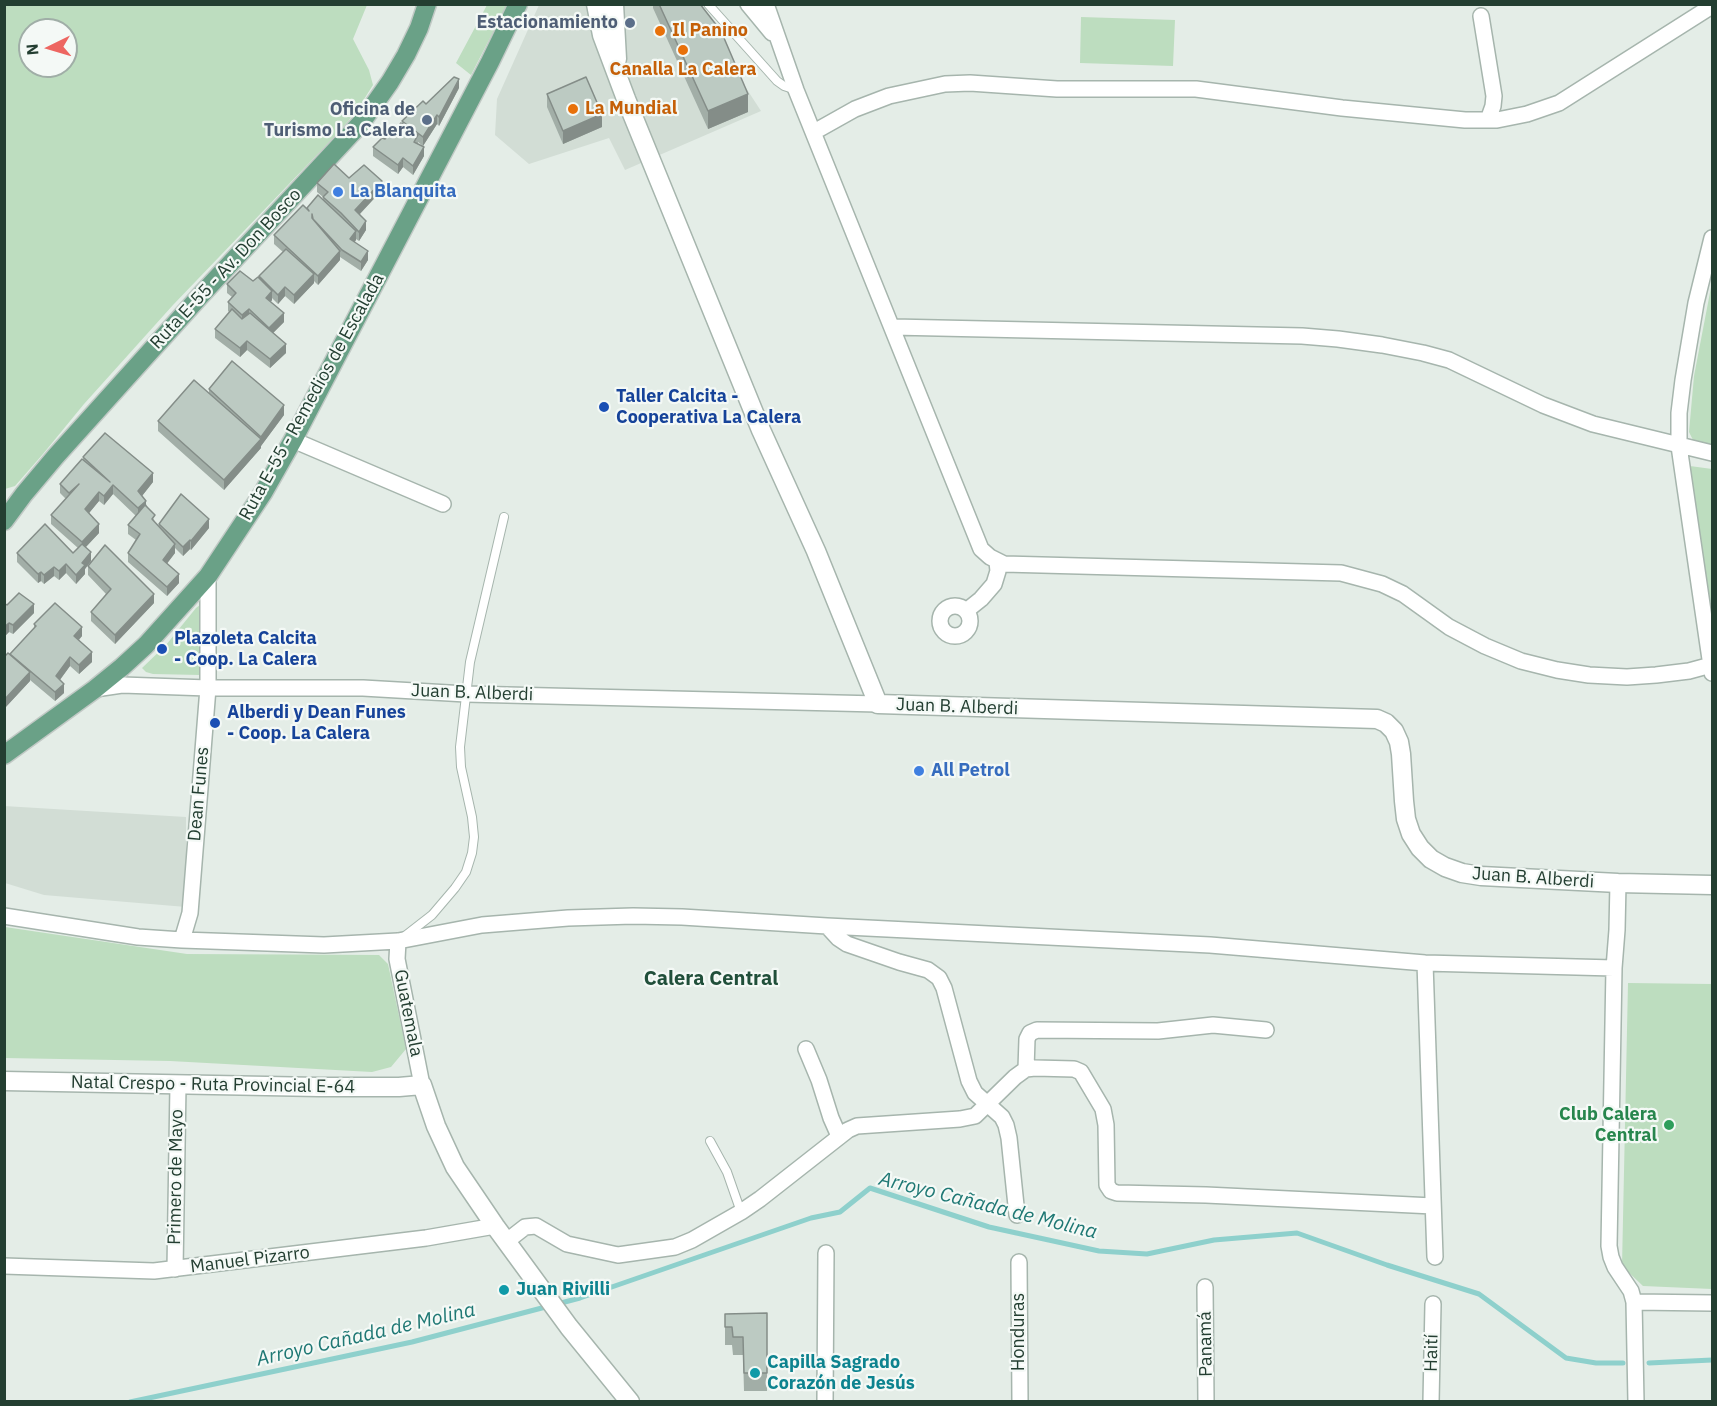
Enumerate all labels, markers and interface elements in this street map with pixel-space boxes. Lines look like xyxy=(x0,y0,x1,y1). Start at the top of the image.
place label: Estacionamiento xyxy=(476,12,618,34)
marker: Estacionamiento xyxy=(623,16,637,30)
north arrow xyxy=(18,18,78,78)
place label: Il Panino xyxy=(672,20,748,42)
marker: Il Panino xyxy=(653,24,667,38)
text: N xyxy=(22,43,43,56)
marker: Canalla La Calera xyxy=(676,43,690,57)
place label: Canalla La Calera xyxy=(609,59,757,81)
place label: La Mundial xyxy=(585,98,677,120)
place label: Oficina de Turismo La Calera xyxy=(264,99,415,142)
marker: La Mundial xyxy=(566,102,580,116)
marker: Oficina de Turismo La Calera xyxy=(420,113,434,127)
place label: La Blanquita xyxy=(350,181,456,203)
street label: Ruta E-55 - Av. Don Bosco xyxy=(146,184,306,354)
marker: La Blanquita xyxy=(331,185,345,199)
street label: Ruta E-55 - Remedios de Escalada xyxy=(235,270,389,524)
place label: Taller Calcita - Cooperativa La Calera xyxy=(616,386,801,428)
marker: Taller Calcita - Cooperativa La Calera xyxy=(597,400,611,414)
place label: Plazoleta Calcita - Coop. La Calera xyxy=(174,628,317,670)
marker: Plazoleta Calcita - Coop. La Calera xyxy=(155,642,169,656)
street label: Juan B. Alberdi xyxy=(411,680,533,706)
street label: Juan B. Alberdi xyxy=(896,694,1018,720)
place label: Alberdi y Dean Funes - Coop. La Calera xyxy=(227,702,406,744)
marker: Alberdi y Dean Funes - Coop. La Calera xyxy=(208,716,222,730)
street label: Dean Funes xyxy=(184,746,214,842)
place label: All Petrol xyxy=(931,760,1010,782)
marker: All Petrol xyxy=(912,764,926,778)
street label: Juan B. Alberdi xyxy=(1471,863,1595,893)
district label: Calera Central xyxy=(644,967,778,991)
street label: Guatemala xyxy=(389,968,427,1058)
street label: Natal Crespo - Ruta Provincial E-64 xyxy=(71,1072,355,1098)
place label: Club Calera Central xyxy=(1559,1104,1657,1146)
street label: Primero de Mayo xyxy=(164,1109,188,1245)
marker: Club Calera Central xyxy=(1662,1118,1676,1132)
water label: Arroyo Cañada de Molina xyxy=(876,1167,1100,1245)
street label: Manuel Pizarro xyxy=(189,1242,311,1278)
place label: Juan Rivilli xyxy=(516,1279,610,1301)
marker: Juan Rivilli xyxy=(497,1283,511,1297)
street label: Honduras xyxy=(1008,1293,1030,1371)
water label: Arroyo Cañada de Molina xyxy=(254,1298,478,1372)
street label: Panamá xyxy=(1195,1311,1217,1377)
street label: Haití xyxy=(1421,1334,1443,1372)
place label: Capilla Sagrado Corazón de Jesús xyxy=(767,1352,915,1394)
marker: Capilla Sagrado Corazón de Jesús xyxy=(748,1366,762,1380)

